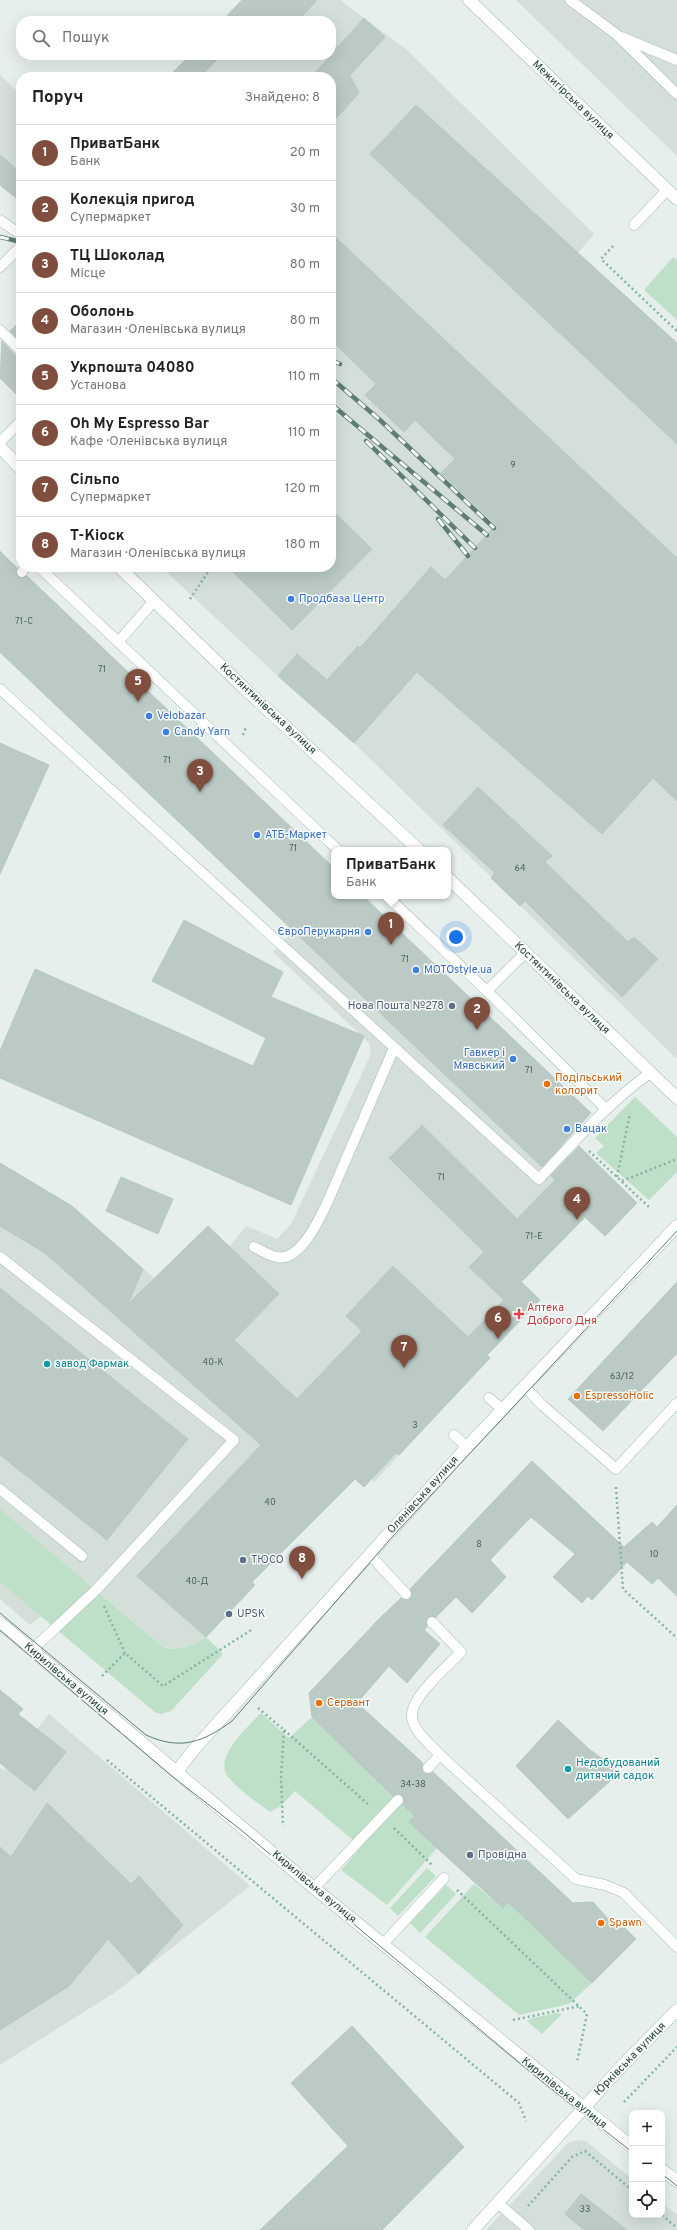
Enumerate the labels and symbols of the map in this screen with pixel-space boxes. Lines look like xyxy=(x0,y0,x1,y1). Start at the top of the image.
street label: Межигірська вулиця xyxy=(529,57,617,143)
house number: 9 xyxy=(510,460,516,471)
place label: Продбаза Центр xyxy=(299,592,385,606)
marker: Продбаза Центр xyxy=(286,594,296,604)
house number: 71-С xyxy=(15,616,33,627)
street label: Костянтинівська вулиця xyxy=(217,660,319,758)
house number: 71 xyxy=(98,664,106,675)
pin: 5 xyxy=(125,669,151,702)
place label: Velobazar xyxy=(157,709,207,723)
marker: Velobazar xyxy=(144,711,154,721)
place label: Candy Yarn xyxy=(174,725,230,739)
marker: Candy Yarn xyxy=(161,727,171,737)
house number: 71 xyxy=(163,755,171,766)
pin: 3 xyxy=(187,759,213,792)
place label: АТБ-Маркет xyxy=(265,828,327,842)
marker: АТБ-Маркет xyxy=(252,830,262,840)
house number: 71 xyxy=(289,843,297,854)
house number: 64 xyxy=(515,863,526,874)
pin: 1 xyxy=(378,912,404,945)
place label: ЄвроПерукарня xyxy=(278,925,360,939)
marker: ЄвроПерукарня xyxy=(363,927,373,937)
your location xyxy=(446,927,466,947)
street label: Костянтинівська вулиця xyxy=(511,939,613,1037)
house number: 71 xyxy=(401,954,409,965)
place label: MOTOstyle.ua xyxy=(424,963,492,977)
marker: MOTOstyle.ua xyxy=(411,965,421,975)
pin: 2 xyxy=(464,997,490,1030)
place label: Нова Пошта №278 xyxy=(348,999,444,1013)
marker: Нова Пошта №278 xyxy=(447,1001,457,1011)
place label: Гавкер і Мявський xyxy=(453,1046,505,1073)
marker: Гавкер і Мявський xyxy=(508,1054,518,1064)
house number: 71 xyxy=(525,1065,533,1076)
place label: Подільський колорит xyxy=(555,1071,622,1098)
marker: Подільський колорит xyxy=(542,1079,552,1089)
place label: Вацак xyxy=(575,1122,607,1136)
marker: Вацак xyxy=(562,1124,572,1134)
house number: 71 xyxy=(437,1172,445,1183)
pin: 4 xyxy=(564,1187,590,1220)
house number: 71-Е xyxy=(525,1231,543,1242)
place label: Аптека Доброго Дня xyxy=(527,1301,597,1328)
pin: 6 xyxy=(485,1306,511,1339)
marker: Аптека Доброго Дня xyxy=(514,1309,524,1319)
pin: 7 xyxy=(391,1335,417,1368)
place label: завод Фармак xyxy=(55,1357,129,1371)
house number: 40-К xyxy=(203,1357,223,1368)
marker: завод Фармак xyxy=(42,1359,52,1369)
house number: 63/12 xyxy=(610,1371,634,1382)
place label: EspressoHolic xyxy=(585,1389,654,1403)
marker: EspressoHolic xyxy=(572,1391,582,1401)
house number: 3 xyxy=(412,1420,418,1431)
street label: Оленівська вулиця xyxy=(384,1453,462,1537)
house number: 40 xyxy=(264,1497,276,1508)
house number: 8 xyxy=(476,1539,482,1550)
pin: 8 xyxy=(289,1546,315,1579)
house number: 10 xyxy=(649,1549,659,1560)
place label: ТЮСО xyxy=(251,1553,284,1567)
marker: ТЮСО xyxy=(238,1555,248,1565)
house number: 40-Д xyxy=(186,1576,209,1587)
place label: UPSK xyxy=(237,1607,265,1621)
marker: UPSK xyxy=(224,1609,234,1619)
street label: Кирилівська вулиця xyxy=(21,1640,111,1718)
place label: Сервант xyxy=(327,1696,370,1710)
marker: Сервант xyxy=(314,1698,324,1708)
place label: Недобудований дитячий садок xyxy=(576,1756,660,1783)
marker: Недобудований дитячий садок xyxy=(563,1764,573,1774)
house number: 34-38 xyxy=(400,1779,426,1790)
street label: Кирилівська вулиця xyxy=(269,1848,359,1926)
place label: Провідна xyxy=(478,1848,527,1862)
marker: Провідна xyxy=(465,1850,475,1860)
place label: Spawn xyxy=(609,1916,642,1930)
marker: Spawn xyxy=(596,1918,606,1928)
street label: Юрківська вулиця xyxy=(591,2019,669,2099)
street label: Кирилівська вулиця xyxy=(518,2054,610,2132)
house number: 33 xyxy=(580,2204,590,2215)

